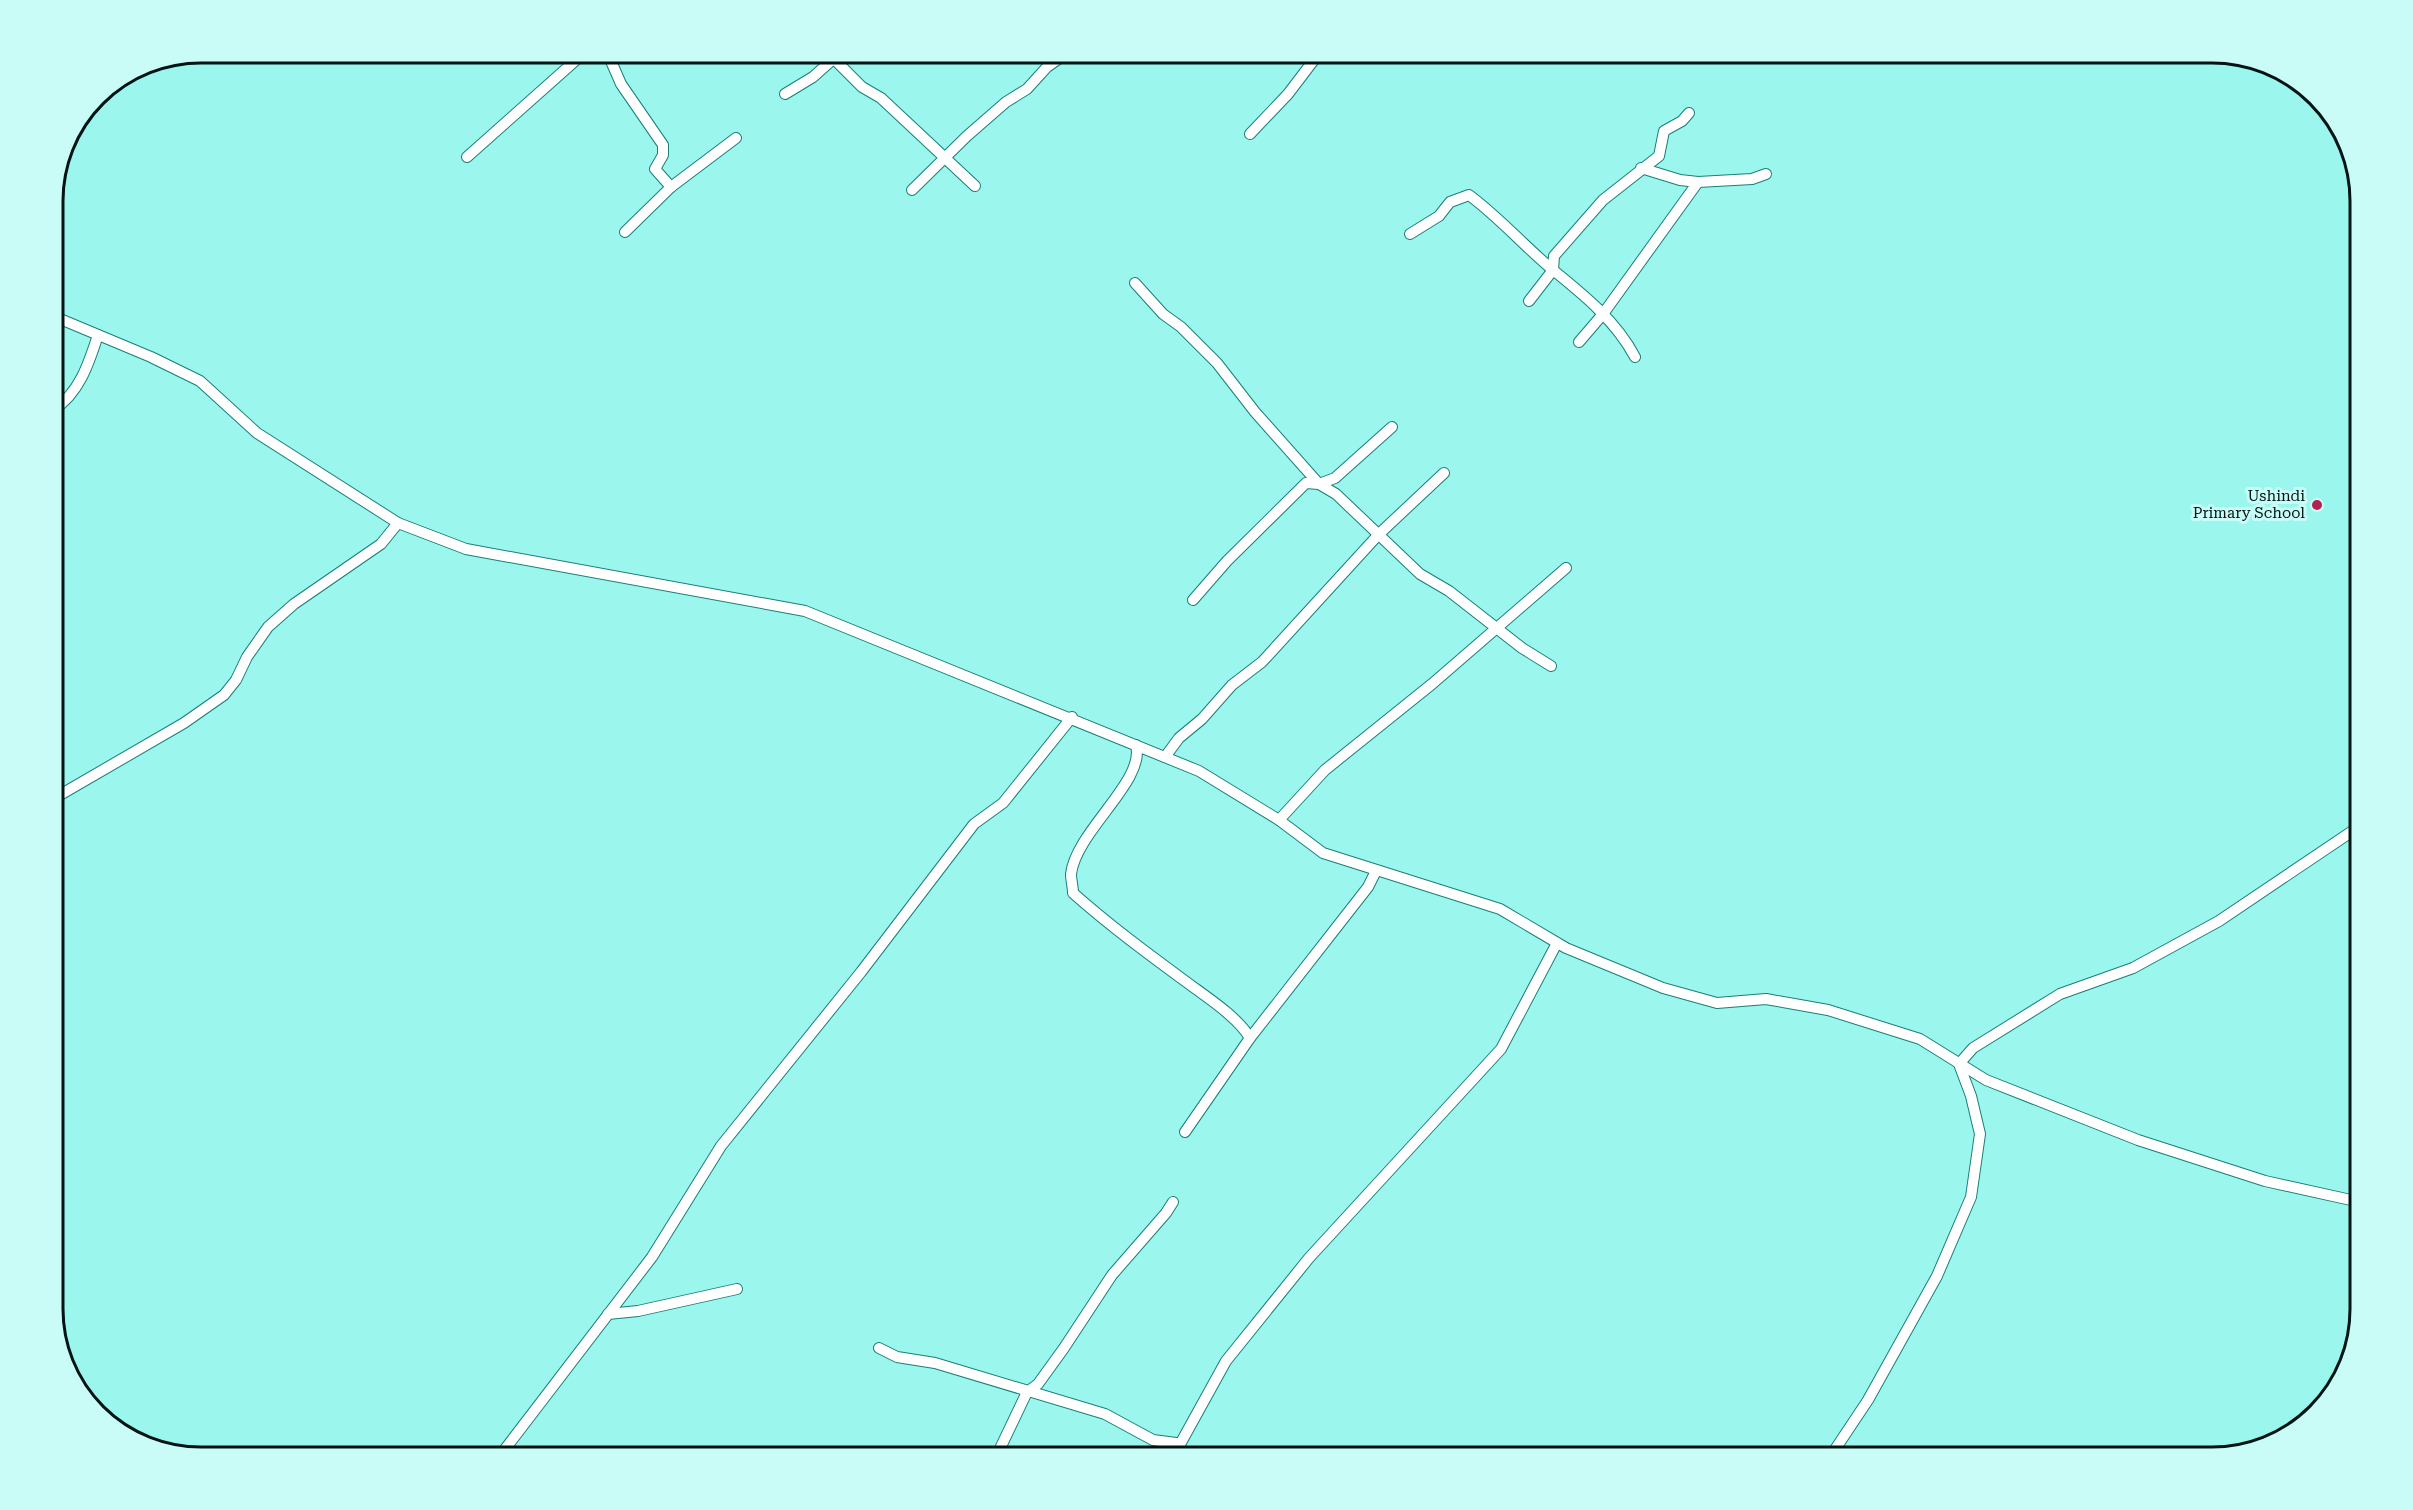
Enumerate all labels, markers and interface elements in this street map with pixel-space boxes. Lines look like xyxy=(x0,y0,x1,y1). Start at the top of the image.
place label: Ushindi Primary School xyxy=(2193,487,2305,522)
marker: Ushindi Primary School xyxy=(2310,498,2324,512)

